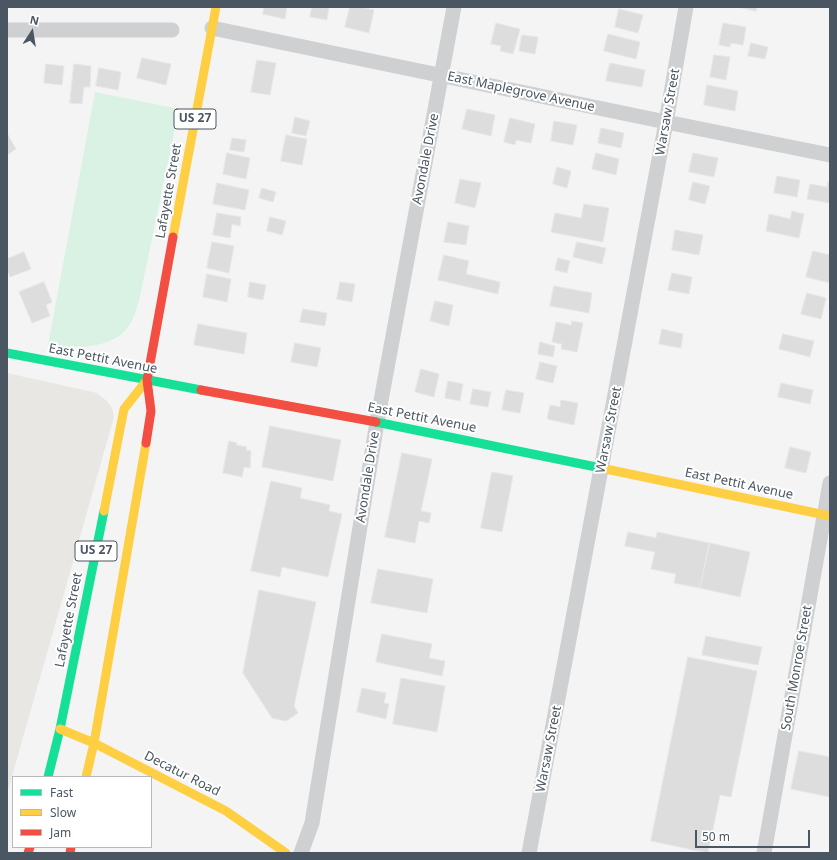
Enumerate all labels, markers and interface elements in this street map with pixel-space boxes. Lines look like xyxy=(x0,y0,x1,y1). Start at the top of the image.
north arrow xyxy=(12,12,52,52)
text: N xyxy=(29,12,41,28)
street label: Warsaw Street xyxy=(653,67,683,157)
street label: East Maplegrove Avenue xyxy=(446,69,596,115)
road number: US 27 xyxy=(174,109,216,129)
street label: Avondale Drive xyxy=(410,112,442,206)
street label: Lafayette Street xyxy=(153,142,185,240)
street label: East Pettit Avenue xyxy=(47,341,159,377)
street label: Warsaw Street xyxy=(593,385,625,475)
street label: East Pettit Avenue xyxy=(366,400,478,436)
street label: Avondale Drive xyxy=(353,430,383,524)
street label: East Pettit Avenue xyxy=(683,465,795,503)
road number: US 27 xyxy=(75,541,117,561)
street label: Lafayette Street xyxy=(52,571,86,669)
street label: South Monroe Street xyxy=(778,604,816,732)
street label: Warsaw Street xyxy=(533,704,565,794)
street label: Decatur Road xyxy=(141,748,223,800)
legend xyxy=(12,776,152,848)
text: Fast xyxy=(50,784,73,801)
text: Slow xyxy=(50,804,76,821)
scale bar xyxy=(697,822,812,848)
text: Jam xyxy=(50,824,71,841)
text: 50 m xyxy=(702,828,730,845)

